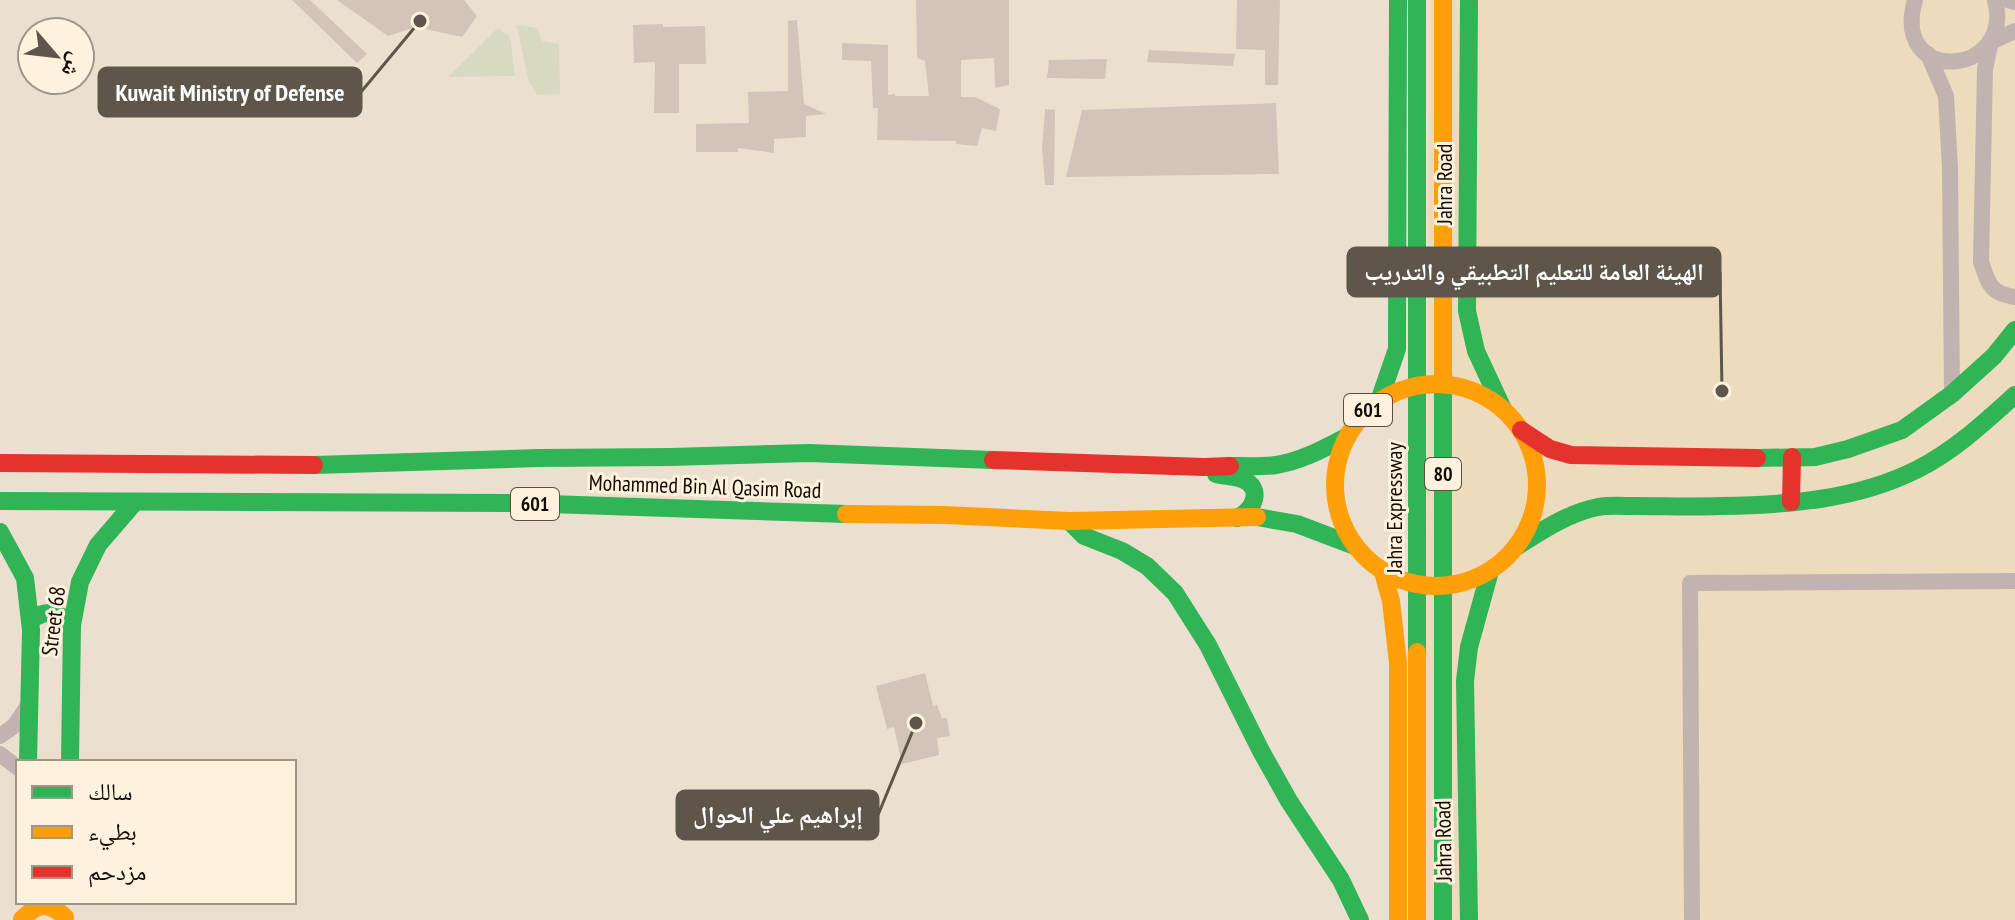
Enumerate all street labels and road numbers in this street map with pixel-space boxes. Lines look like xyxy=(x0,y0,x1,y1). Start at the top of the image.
street label: Jahra Road xyxy=(1430,144,1458,225)
road number: 601 xyxy=(1344,394,1392,426)
street label: Jahra Expressway xyxy=(1380,442,1408,575)
road number: 80 xyxy=(1425,458,1461,490)
street label: Mohammed Bin Al Qasim Road xyxy=(588,468,822,504)
road number: 601 xyxy=(511,488,559,520)
street label: Street 68 xyxy=(35,585,71,657)
street label: Jahra Road xyxy=(1428,800,1458,883)

